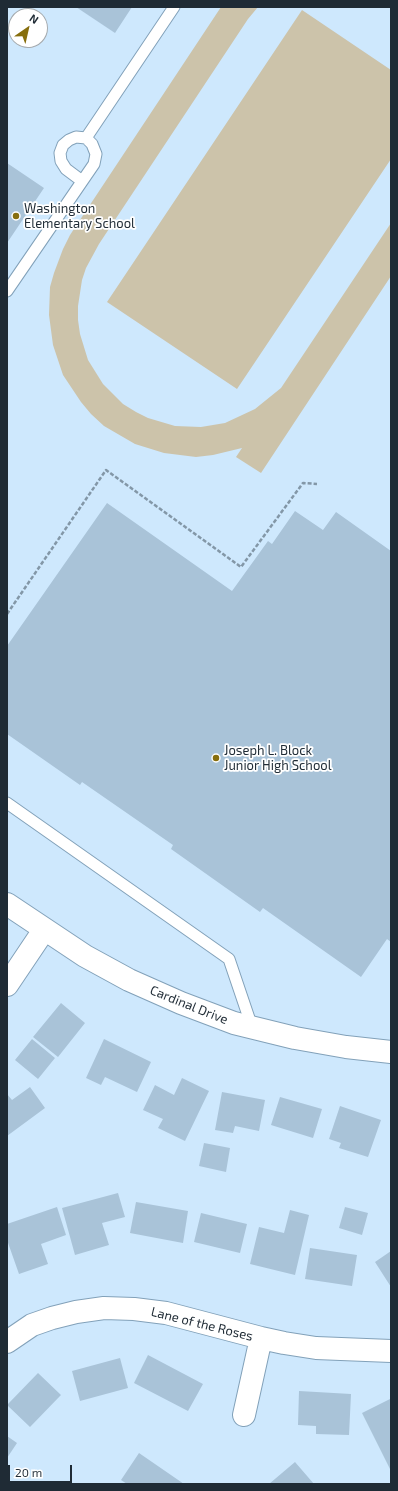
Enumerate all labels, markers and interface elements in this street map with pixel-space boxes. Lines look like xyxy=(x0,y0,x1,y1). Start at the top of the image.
north arrow xyxy=(8,8,48,48)
text: N xyxy=(27,11,41,26)
place label: Washington Elementary School xyxy=(24,201,135,232)
marker: Washington Elementary School xyxy=(11,211,21,221)
place label: Joseph L. Block Junior High School xyxy=(224,743,332,774)
marker: Joseph L. Block Junior High School xyxy=(211,753,221,763)
street label: Cardinal Drive xyxy=(148,982,230,1028)
street label: Lane of the Roses xyxy=(149,1304,255,1344)
scale bar xyxy=(10,1457,74,1483)
text: 20 m xyxy=(15,1465,42,1479)

